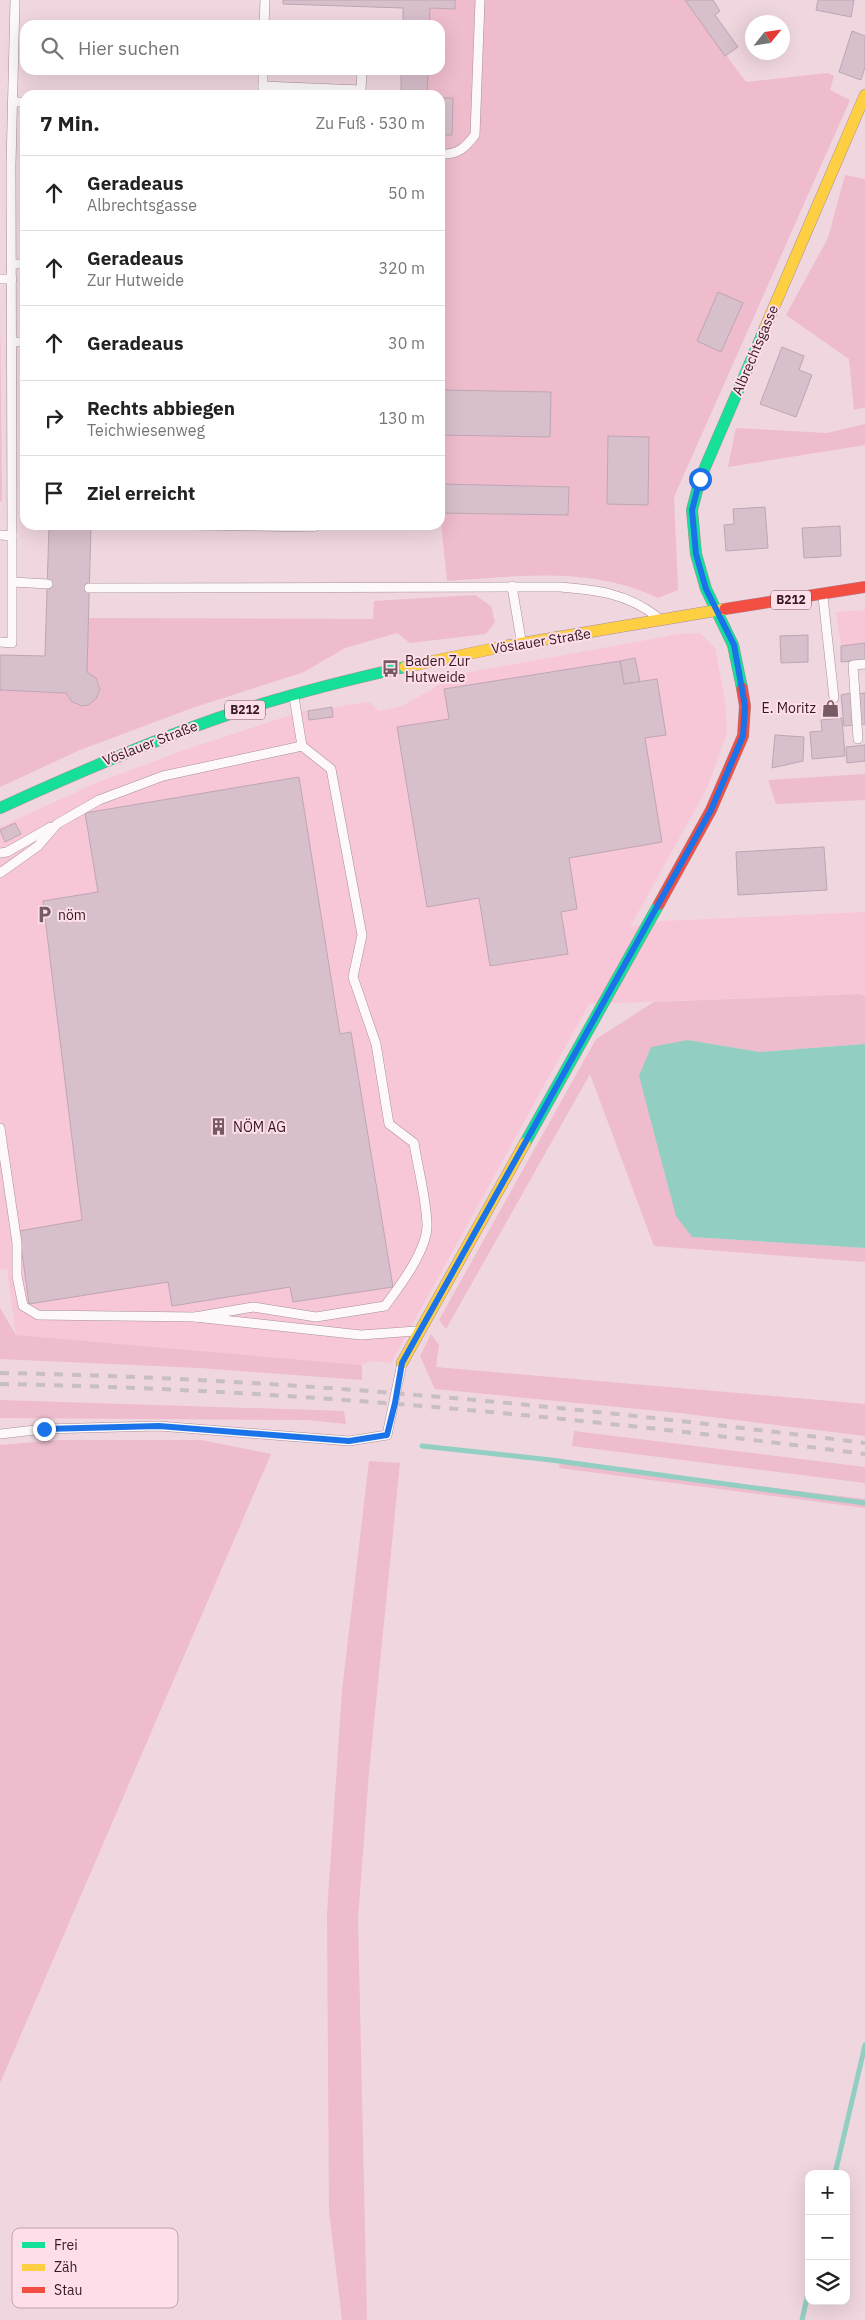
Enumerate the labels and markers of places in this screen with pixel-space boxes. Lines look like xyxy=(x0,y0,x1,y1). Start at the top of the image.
place label: Baden Zur Hutweide xyxy=(405,652,470,686)
bus stop icon: Baden Zur Hutweide xyxy=(381,659,401,679)
shop icon: E. Moritz xyxy=(820,698,840,718)
place label: E. Moritz xyxy=(761,699,817,717)
parking icon: nöm xyxy=(34,905,54,925)
place label: nöm xyxy=(58,906,86,924)
building icon: NÖM AG xyxy=(209,1117,229,1137)
place label: NÖM AG xyxy=(233,1118,286,1136)

